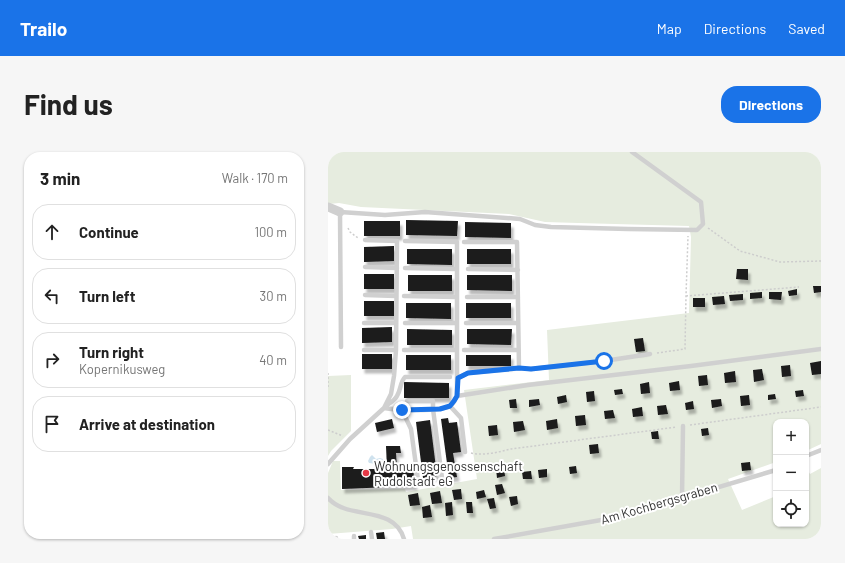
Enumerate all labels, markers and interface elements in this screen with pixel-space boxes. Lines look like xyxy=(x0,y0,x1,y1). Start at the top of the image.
text: Trailo xyxy=(20,17,67,40)
text: Map xyxy=(657,20,682,37)
text: Directions xyxy=(704,20,766,37)
text: Saved xyxy=(788,20,825,37)
button: Directions xyxy=(721,86,821,123)
text: Find us xyxy=(24,87,113,121)
text: 3 min xyxy=(40,168,80,188)
text: Walk · 170 m xyxy=(222,170,288,186)
icon: ahead xyxy=(41,221,63,243)
text: Continue xyxy=(79,223,139,241)
text: 100 m xyxy=(254,224,287,240)
icon: left xyxy=(41,285,63,307)
text: Turn left xyxy=(79,287,135,305)
text: 30 m xyxy=(260,288,287,304)
text: Turn right xyxy=(79,343,144,361)
icon: right xyxy=(41,349,63,371)
text: 40 m xyxy=(259,352,287,368)
route start xyxy=(595,352,613,370)
text: Kopernikusweg xyxy=(79,361,165,377)
route end xyxy=(393,401,411,419)
icon: arrive xyxy=(41,413,63,435)
text: Arrive at destination xyxy=(79,415,215,433)
map controls xyxy=(773,419,809,527)
button: + xyxy=(773,419,809,455)
button: − xyxy=(773,455,809,491)
place label: Wohnungsgenossenschaft Rudolstadt eG xyxy=(374,458,523,489)
marker: Wohnungsgenossenschaft Rudolstadt eG xyxy=(361,468,371,478)
street label: Am Kochbergsgraben xyxy=(599,479,719,527)
button: locate xyxy=(773,491,809,527)

